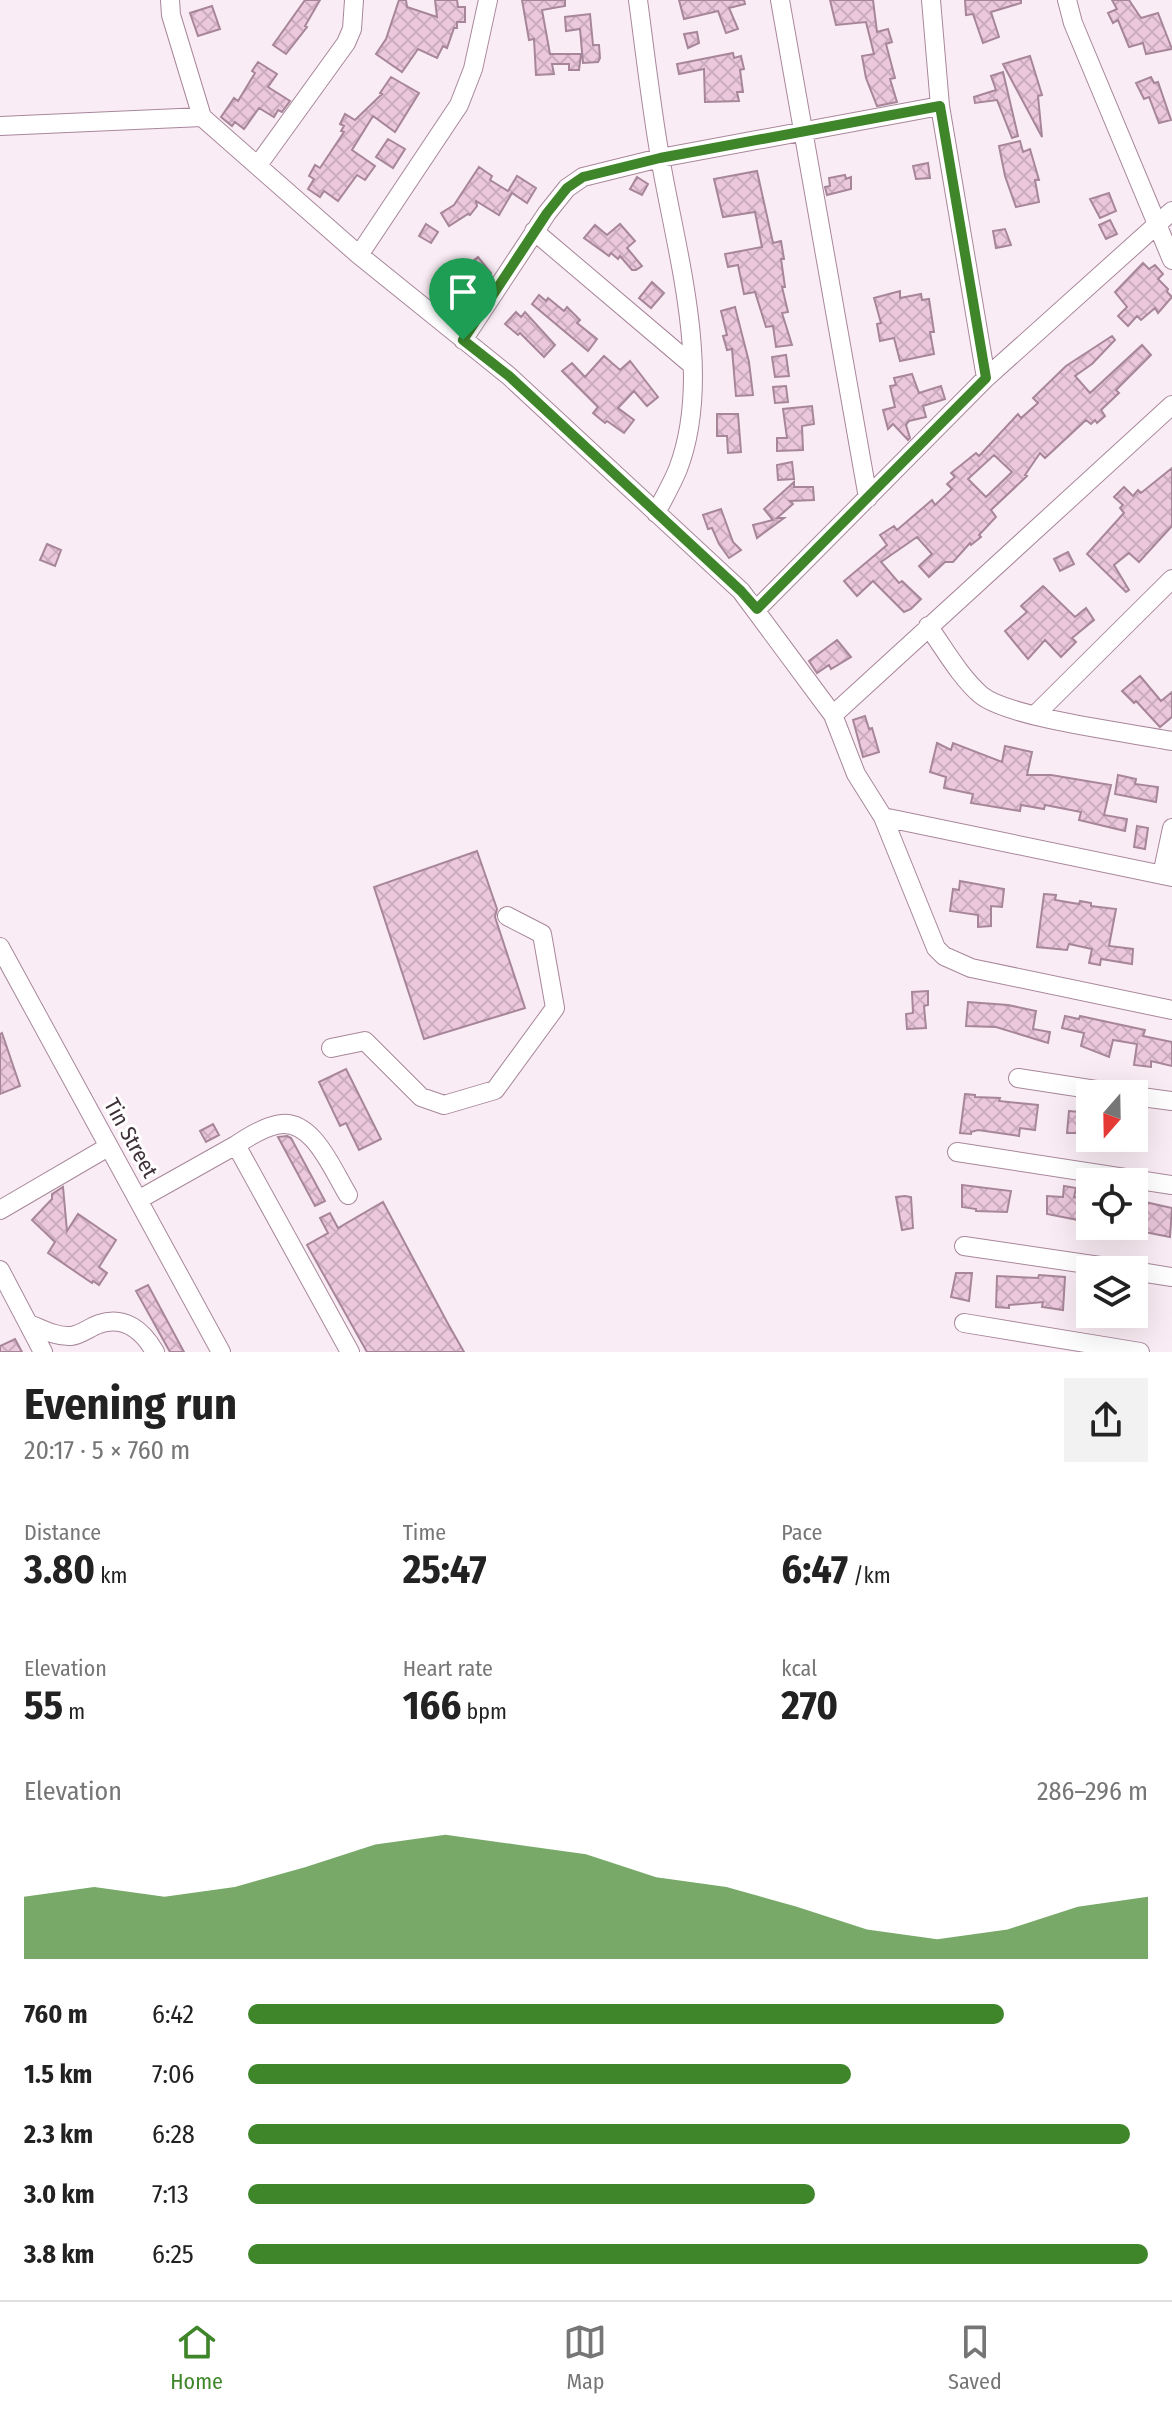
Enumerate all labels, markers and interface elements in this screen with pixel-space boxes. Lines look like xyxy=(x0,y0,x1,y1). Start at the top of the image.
pin xyxy=(429,258,497,340)
icon: arrive xyxy=(441,270,485,314)
north arrow xyxy=(1076,1080,1148,1152)
map controls xyxy=(1076,1080,1148,1328)
street label: Tin Street xyxy=(98,1094,164,1183)
button: locate xyxy=(1076,1168,1148,1240)
button: layers xyxy=(1076,1256,1148,1328)
text: Evening run xyxy=(24,1378,237,1431)
button: share xyxy=(1064,1378,1148,1462)
text: 20:17 · 5 × 760 m xyxy=(24,1435,190,1466)
text: Distance xyxy=(24,1519,101,1546)
text: Time xyxy=(403,1519,446,1546)
text: Pace xyxy=(781,1519,822,1546)
text: 3.80 xyxy=(24,1546,95,1594)
text: 25:47 xyxy=(403,1546,487,1594)
text: 6:47 xyxy=(781,1546,848,1594)
text: km xyxy=(95,1562,127,1589)
text: /km xyxy=(848,1562,891,1589)
text: Elevation xyxy=(24,1655,107,1682)
text: Heart rate xyxy=(403,1655,493,1682)
text: kcal xyxy=(781,1655,817,1682)
text: 55 xyxy=(24,1682,63,1730)
text: 166 xyxy=(403,1682,461,1730)
text: 270 xyxy=(781,1682,838,1730)
text: m xyxy=(63,1698,85,1725)
text: bpm xyxy=(461,1698,507,1725)
text: Elevation xyxy=(24,1776,122,1807)
text: 286–296 m xyxy=(1037,1776,1148,1807)
text: 760 m xyxy=(24,1999,88,2030)
text: 6:42 xyxy=(152,1999,194,2030)
text: 1.5 km xyxy=(24,2059,92,2090)
text: 7:06 xyxy=(152,2059,194,2090)
text: 2.3 km xyxy=(24,2119,93,2150)
text: 6:28 xyxy=(152,2119,195,2150)
text: 3.0 km xyxy=(24,2179,95,2210)
text: 7:13 xyxy=(152,2179,189,2210)
text: 3.8 km xyxy=(24,2239,94,2270)
text: 6:25 xyxy=(152,2239,194,2270)
tab: Home xyxy=(170,2320,223,2395)
tab: Map xyxy=(563,2320,607,2395)
tab: Saved xyxy=(948,2320,1002,2395)

